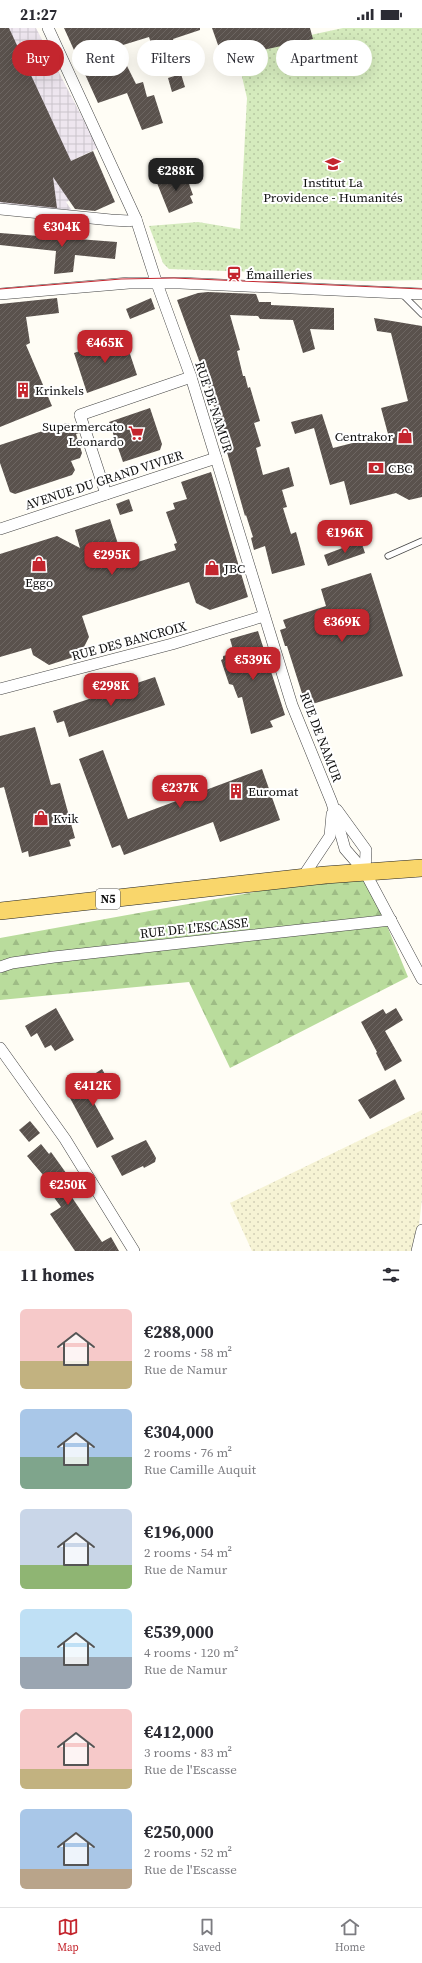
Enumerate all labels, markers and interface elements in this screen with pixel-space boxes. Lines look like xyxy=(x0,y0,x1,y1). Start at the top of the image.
text: 21:27 xyxy=(20,4,57,25)
chip: Buy xyxy=(12,40,64,76)
chip: Rent xyxy=(72,40,129,76)
chip: Filters xyxy=(137,40,205,76)
chip: New xyxy=(213,40,268,76)
chip: Apartment xyxy=(276,40,372,76)
school or university icon: Institut La Providence - Humanités xyxy=(324,155,342,173)
pin: €288K xyxy=(148,158,204,192)
text: €288K xyxy=(157,162,195,179)
place label: Institut La Providence - Humanités xyxy=(263,174,403,206)
pin: €304K xyxy=(34,214,90,248)
text: €304K xyxy=(43,218,81,235)
station icon: Émailleries xyxy=(225,265,243,283)
place label: Émailleries xyxy=(246,266,312,283)
pin: €465K xyxy=(77,330,133,364)
text: €465K xyxy=(86,334,124,351)
street label: RUE DE NAMUR xyxy=(191,359,237,455)
building icon: Krinkels xyxy=(14,381,32,399)
place label: Krinkels xyxy=(35,382,84,399)
place label: Supermercato Leonardo xyxy=(42,418,124,450)
supermarket icon: Supermercato Leonardo xyxy=(127,424,145,442)
shop icon: Centrakor xyxy=(396,427,414,445)
place label: Centrakor xyxy=(335,428,393,445)
street label: AVENUE DU GRAND VIVIER xyxy=(23,446,186,514)
bank icon: CBC xyxy=(367,459,385,477)
place label: CBC xyxy=(388,460,412,477)
pin: €196K xyxy=(317,520,373,554)
text: €196K xyxy=(326,524,364,541)
pin: €295K xyxy=(84,542,140,576)
text: €295K xyxy=(93,546,131,563)
shop icon: Eggo xyxy=(30,555,48,573)
shop icon: JBC xyxy=(203,559,221,577)
place label: JBC xyxy=(223,560,245,577)
place label: Eggo xyxy=(25,574,53,591)
pin: €369K xyxy=(314,609,370,643)
text: €369K xyxy=(323,613,361,630)
street label: RUE DES BANCROIX xyxy=(70,617,189,665)
pin: €539K xyxy=(225,647,281,681)
text: €539K xyxy=(234,651,272,668)
pin: €298K xyxy=(83,673,139,707)
text: €298K xyxy=(92,677,130,694)
street label: RUE DE NAMUR xyxy=(296,690,346,785)
pin: €237K xyxy=(152,775,208,809)
text: €237K xyxy=(161,779,199,796)
building icon: Euromat xyxy=(227,782,245,800)
place label: Euromat xyxy=(248,783,299,800)
shop icon: Kvik xyxy=(32,809,50,827)
place label: Kvik xyxy=(53,810,79,827)
road number: N5 xyxy=(96,889,120,909)
street label: RUE DE L'ESCASSE xyxy=(139,914,249,942)
pin: €412K xyxy=(65,1073,121,1107)
text: €412K xyxy=(74,1077,112,1094)
pin: €250K xyxy=(40,1172,96,1206)
text: €250K xyxy=(49,1176,87,1193)
text: 11 homes xyxy=(20,1263,94,1287)
icon: filters xyxy=(380,1264,402,1286)
text: €288,000 xyxy=(144,1320,214,1344)
icon: home xyxy=(52,1325,100,1373)
text: 2 rooms · 58 m² xyxy=(144,1344,232,1361)
text: Rue de Namur xyxy=(144,1361,227,1378)
text: €304,000 xyxy=(144,1420,214,1444)
icon: home xyxy=(52,1425,100,1473)
text: 2 rooms · 76 m² xyxy=(144,1444,232,1461)
text: Rue Camille Auquit xyxy=(144,1461,256,1478)
text: €196,000 xyxy=(144,1520,214,1544)
icon: home xyxy=(52,1525,100,1573)
text: 2 rooms · 54 m² xyxy=(144,1544,232,1561)
text: Rue de Namur xyxy=(144,1561,227,1578)
text: €539,000 xyxy=(144,1620,214,1644)
icon: home xyxy=(52,1625,100,1673)
text: 4 rooms · 120 m² xyxy=(144,1644,239,1661)
text: Rue de Namur xyxy=(144,1661,227,1678)
text: €412,000 xyxy=(144,1720,214,1744)
icon: home xyxy=(52,1725,100,1773)
text: 3 rooms · 83 m² xyxy=(144,1744,232,1761)
text: Rue de l'Escasse xyxy=(144,1761,237,1778)
text: €250,000 xyxy=(144,1820,214,1844)
icon: home xyxy=(52,1825,100,1873)
text: 2 rooms · 52 m² xyxy=(144,1844,232,1861)
text: Rue de l'Escasse xyxy=(144,1861,237,1878)
tab: Map xyxy=(57,1916,79,1955)
tab: Saved xyxy=(193,1916,221,1955)
tab: Home xyxy=(335,1916,365,1955)

